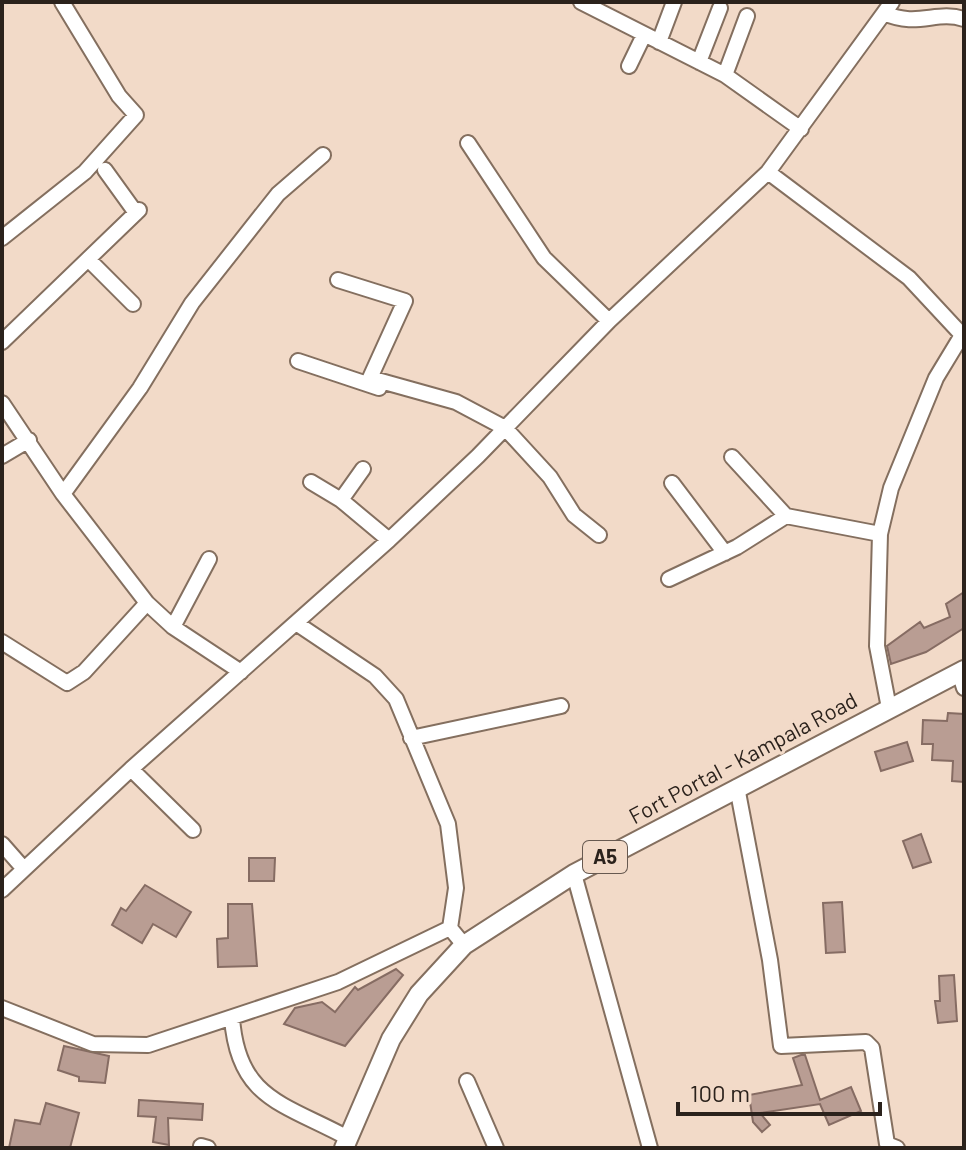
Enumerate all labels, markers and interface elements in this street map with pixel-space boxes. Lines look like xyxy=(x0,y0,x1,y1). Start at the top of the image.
street label: Fort Portal - Kampala Road xyxy=(624,686,861,828)
road number: A5 xyxy=(583,841,627,873)
scale bar xyxy=(678,1066,880,1116)
text: 100 m xyxy=(690,1078,750,1107)

